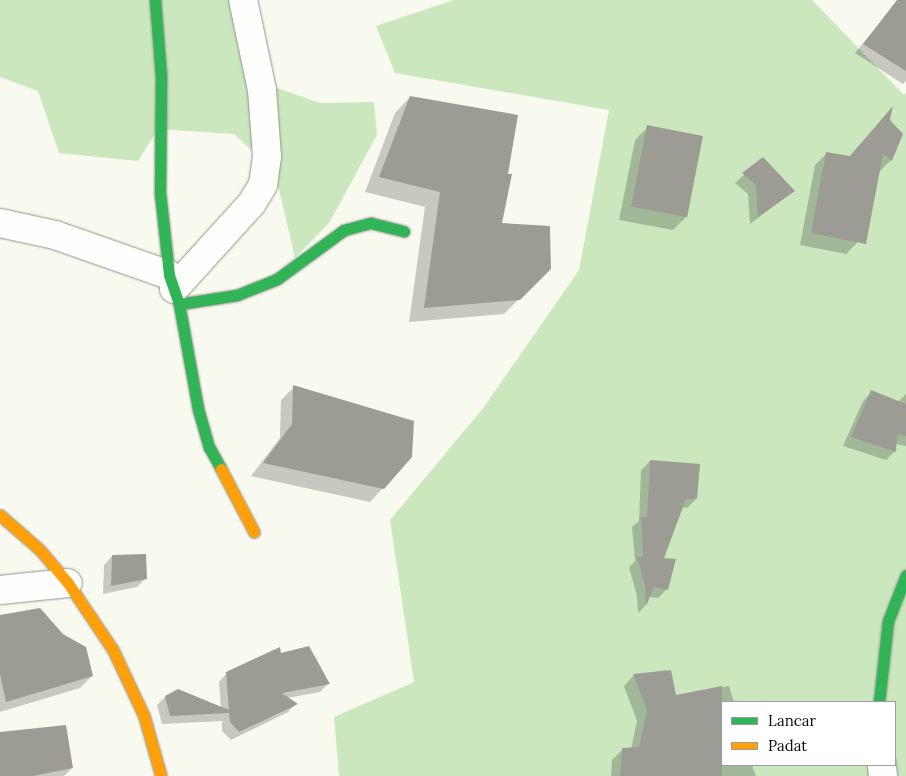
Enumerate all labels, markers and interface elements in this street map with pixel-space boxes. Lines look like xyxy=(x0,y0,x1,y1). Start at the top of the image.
legend xyxy=(721,701,896,766)
text: Lancar xyxy=(768,711,816,730)
text: Padat xyxy=(768,736,807,755)

